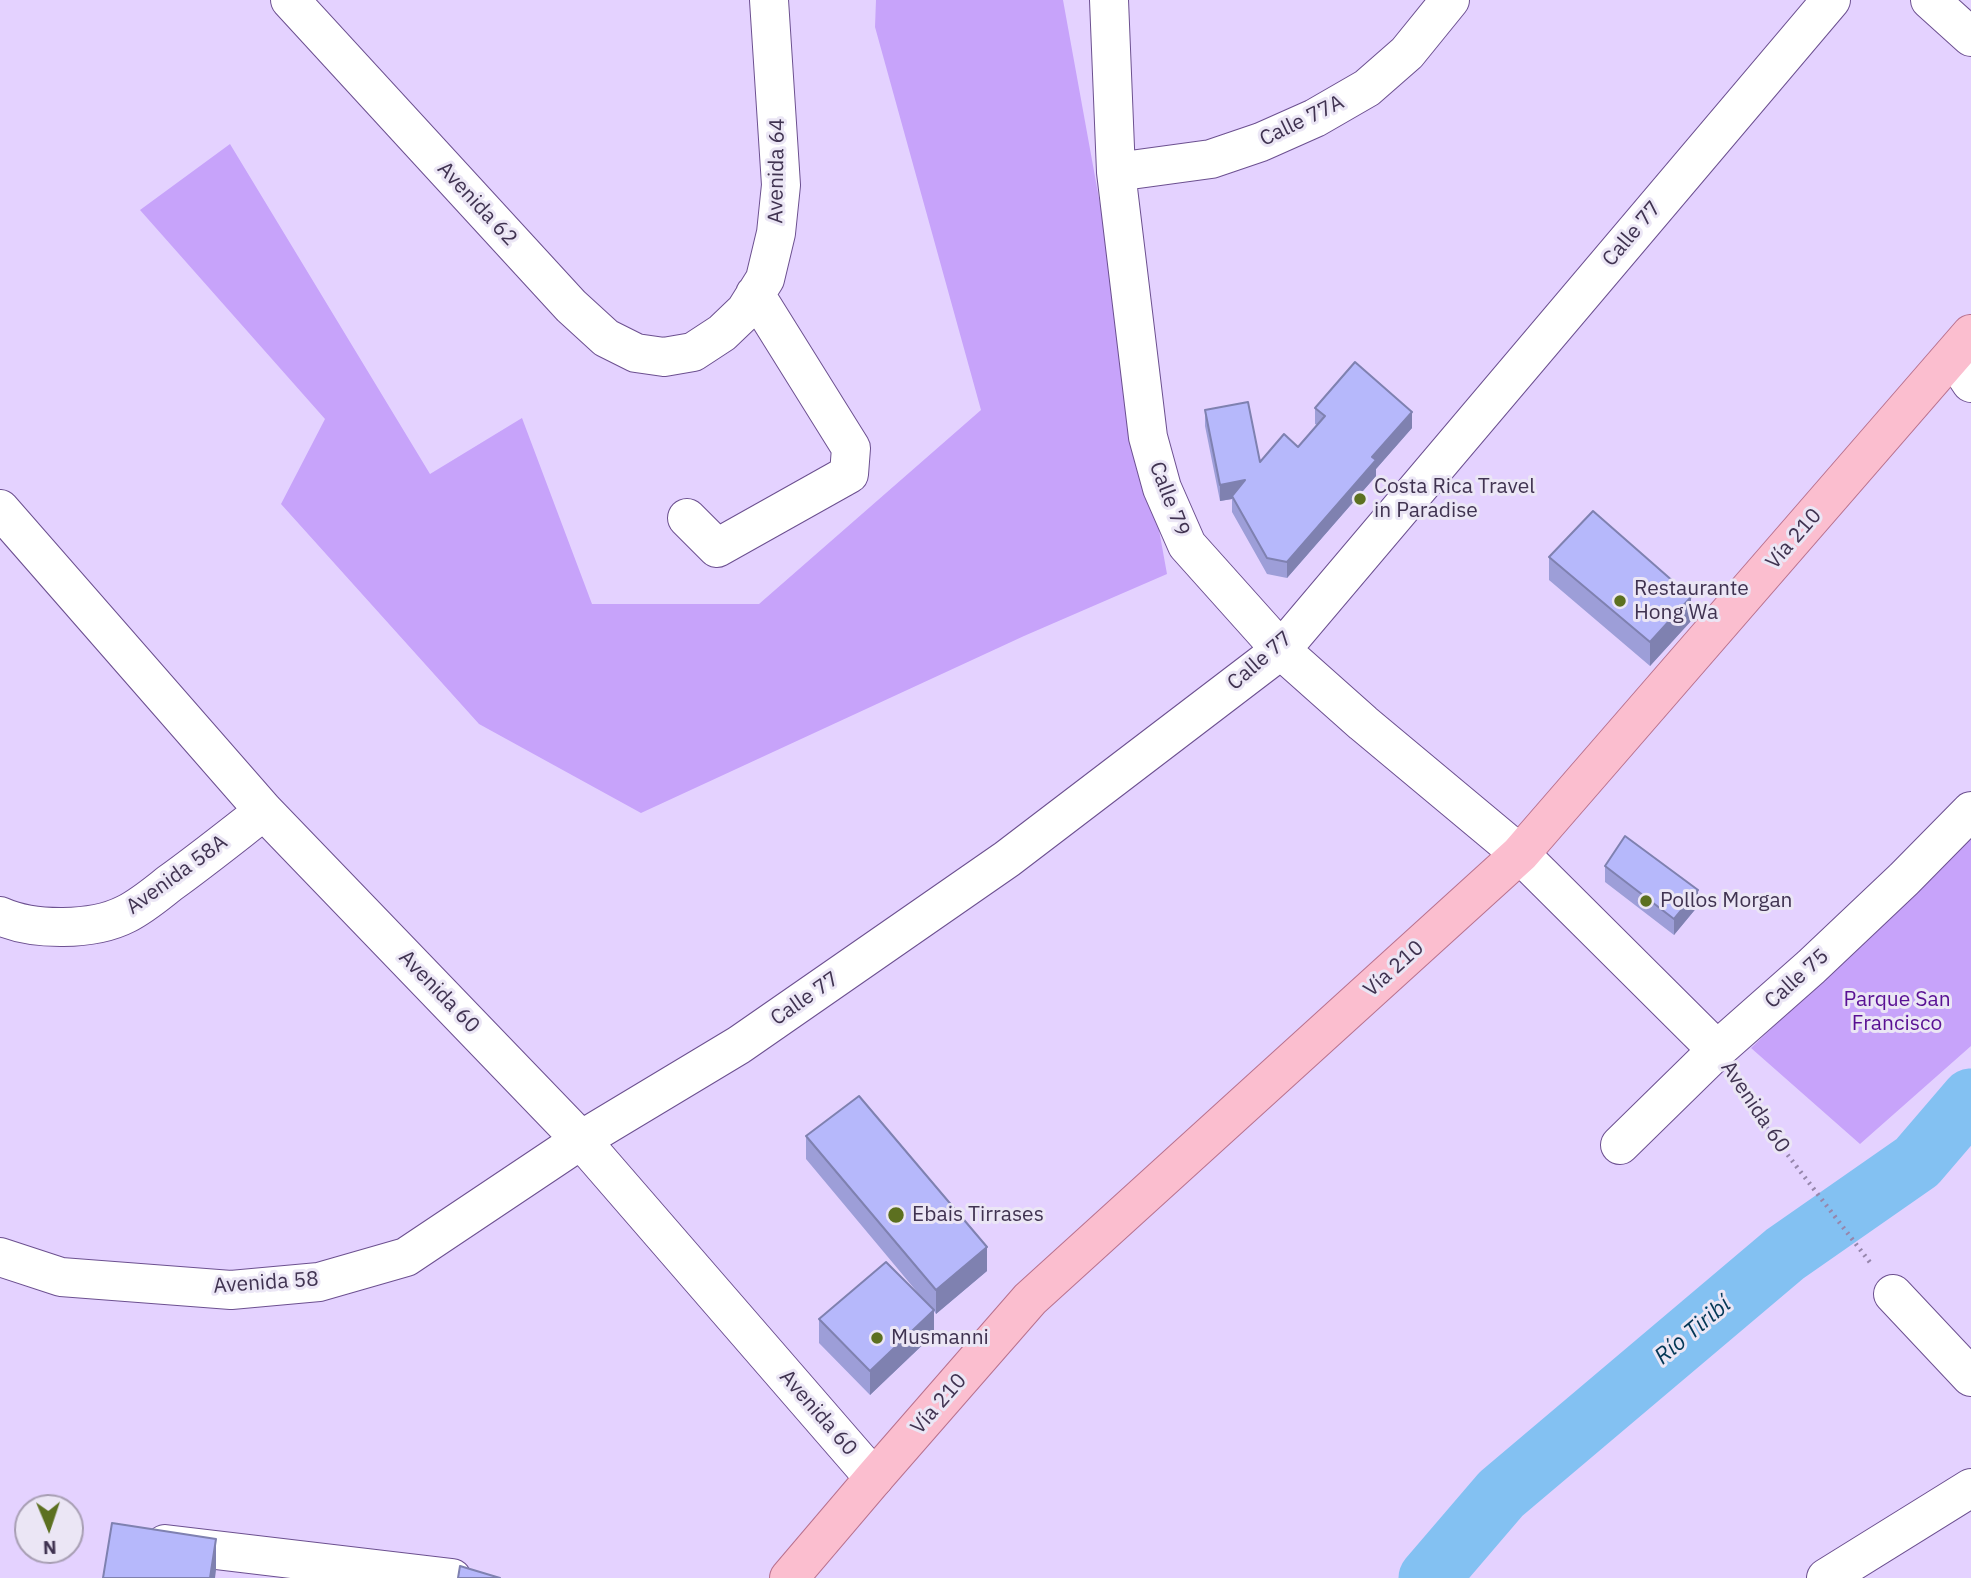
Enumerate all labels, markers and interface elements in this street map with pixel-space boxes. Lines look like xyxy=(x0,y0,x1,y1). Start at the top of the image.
street label: Calle 77A xyxy=(1256,90,1348,152)
street label: Avenida 64 xyxy=(763,118,791,224)
street label: Avenida 62 xyxy=(432,157,522,251)
street label: Calle 77 xyxy=(1598,196,1666,272)
street label: Calle 79 xyxy=(1143,458,1195,540)
place label: Costa Rica Travel in Paradise xyxy=(1374,474,1535,524)
marker: Costa Rica Travel in Paradise xyxy=(1352,491,1368,507)
street label: Vía 210 xyxy=(1761,504,1827,574)
place label: Restaurante Hong Wa xyxy=(1634,576,1749,626)
marker: Restaurante Hong Wa xyxy=(1612,593,1628,609)
street label: Calle 77 xyxy=(1223,626,1297,696)
street label: Avenida 58A xyxy=(121,830,233,920)
place label: Pollos Morgan xyxy=(1660,888,1793,914)
marker: Pollos Morgan xyxy=(1638,893,1654,909)
street label: Vía 210 xyxy=(1359,936,1429,1002)
street label: Calle 75 xyxy=(1760,944,1834,1014)
street label: Avenida 60 xyxy=(393,945,485,1039)
street label: Calle 77 xyxy=(766,967,844,1031)
park label: Parque San Francisco xyxy=(1843,987,1951,1037)
street label: Avenida 60 xyxy=(1715,1056,1795,1158)
place label: Ebais Tirrases xyxy=(912,1202,1044,1228)
marker: Ebais Tirrases xyxy=(886,1205,906,1225)
street label: Avenida 58 xyxy=(213,1267,319,1299)
water label: Río Tiribí xyxy=(1649,1291,1737,1371)
place label: Musmanni xyxy=(891,1325,989,1351)
marker: Musmanni xyxy=(869,1330,885,1346)
street label: Avenida 60 xyxy=(774,1365,862,1461)
street label: Vía 210 xyxy=(906,1369,972,1439)
north arrow xyxy=(14,1494,84,1564)
text: N xyxy=(42,1536,57,1560)

